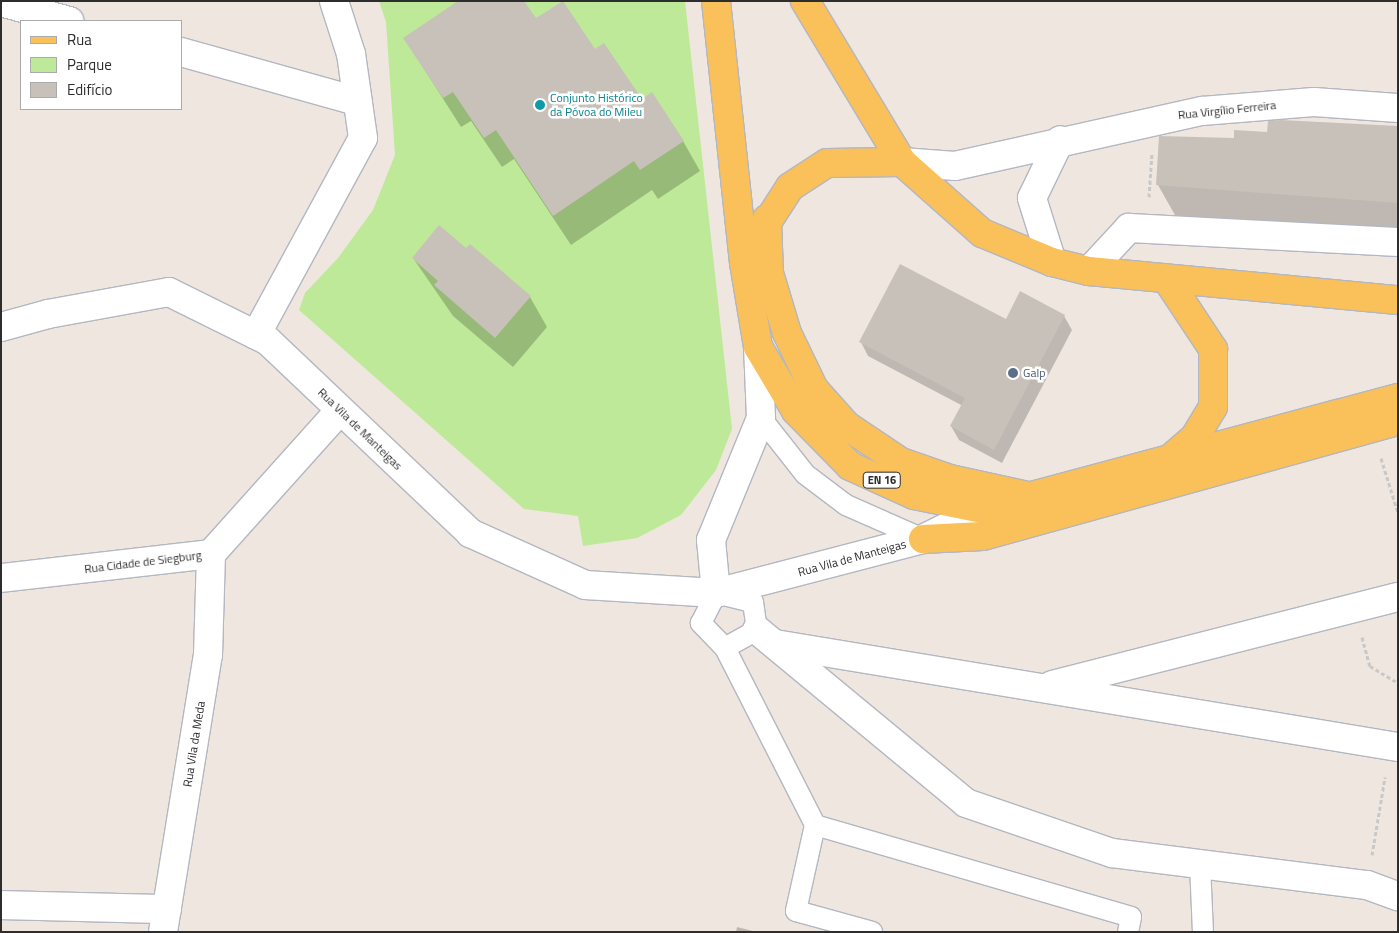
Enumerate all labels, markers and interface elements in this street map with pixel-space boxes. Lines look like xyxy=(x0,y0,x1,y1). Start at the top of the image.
legend xyxy=(20,20,182,110)
text: Rua xyxy=(67,28,92,51)
text: Parque xyxy=(67,53,112,76)
text: Edifício xyxy=(67,78,112,101)
place label: Conjunto Histórico da Póvoa do Mileu xyxy=(550,91,643,119)
street label: Rua Virgílio Ferreira xyxy=(1177,98,1277,122)
marker: Conjunto Histórico da Póvoa do Mileu xyxy=(534,99,546,111)
place label: Galp xyxy=(1023,366,1045,380)
marker: Galp xyxy=(1007,367,1019,379)
street label: Rua Vila de Manteigas xyxy=(315,385,405,473)
road number: EN 16 xyxy=(862,472,902,488)
street label: Rua Vila de Manteigas xyxy=(796,537,908,579)
street label: Rua Cidade de Siegburg xyxy=(83,548,203,576)
street label: Rua Vila da Meda xyxy=(180,700,208,788)

